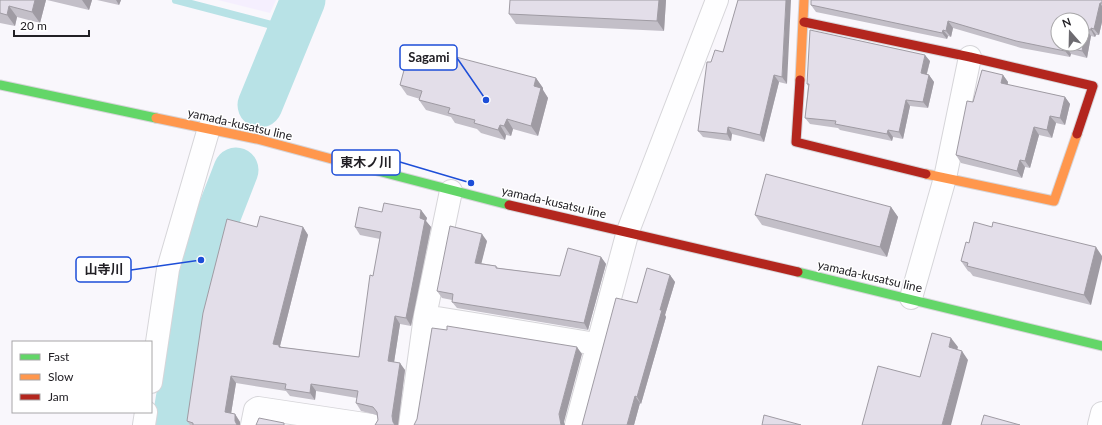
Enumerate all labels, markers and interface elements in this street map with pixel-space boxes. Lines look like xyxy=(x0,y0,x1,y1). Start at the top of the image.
scale bar xyxy=(14,12,89,38)
north arrow xyxy=(1050,12,1090,52)
text: N xyxy=(1060,15,1073,30)
text: 20 m xyxy=(20,18,47,33)
callout: Sagami xyxy=(400,45,457,70)
text: Sagami xyxy=(408,49,450,65)
street label: yamada-kusatsu line xyxy=(186,105,294,143)
callout: 東木ノ川 xyxy=(332,150,400,175)
text: 東木ノ川 xyxy=(340,154,392,170)
street label: yamada-kusatsu line xyxy=(500,183,608,221)
callout: 山寺川 xyxy=(76,257,131,282)
street label: yamada-kusatsu line xyxy=(816,257,924,295)
text: 山寺川 xyxy=(84,261,124,277)
legend xyxy=(12,341,152,413)
text: Fast xyxy=(48,349,70,364)
text: Slow xyxy=(48,369,74,384)
text: Jam xyxy=(48,389,69,404)

